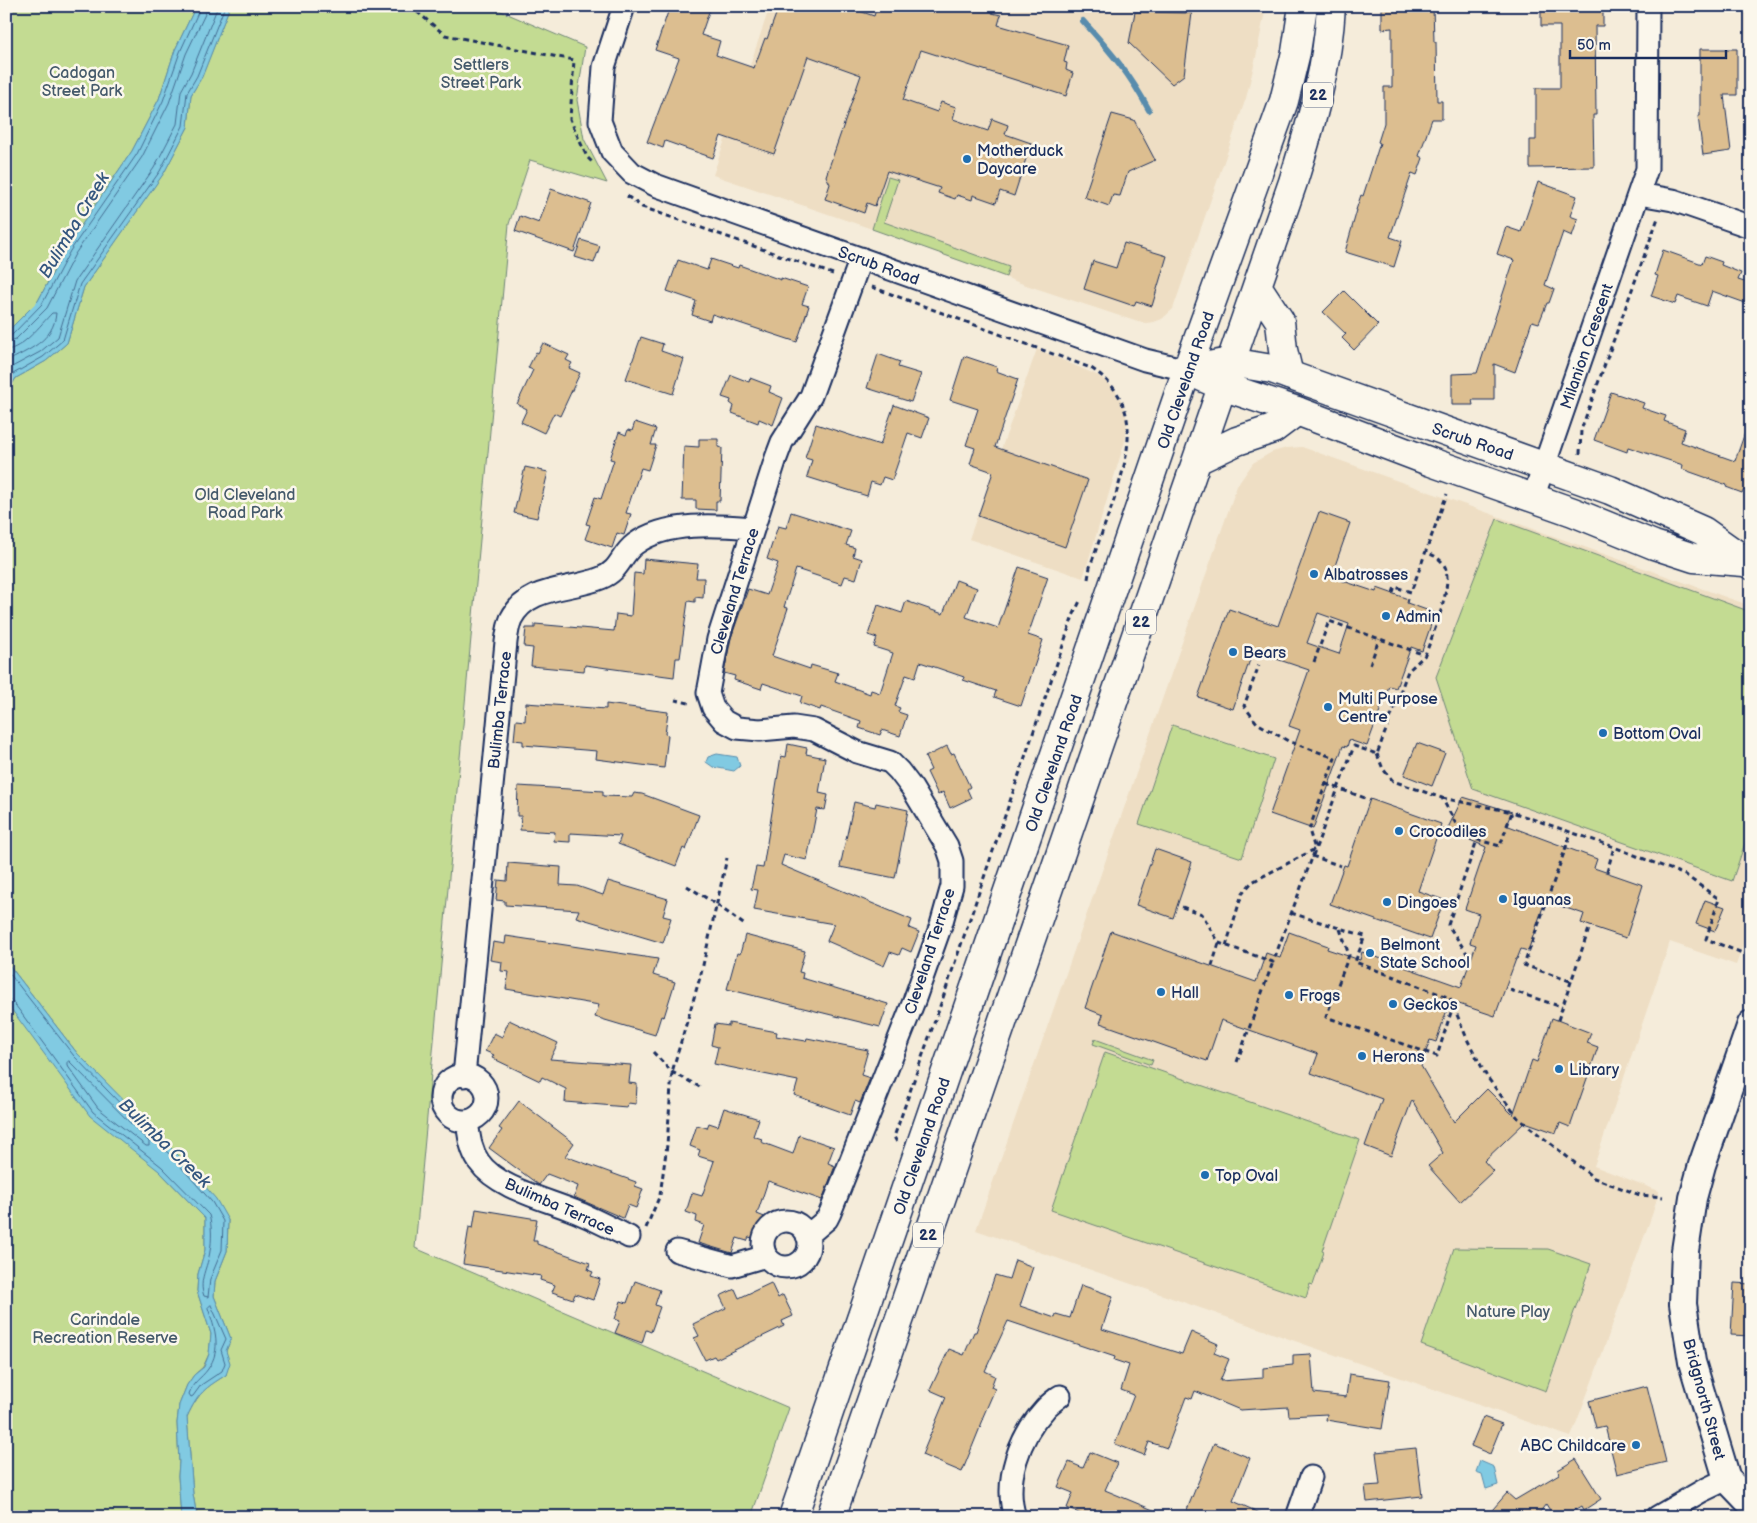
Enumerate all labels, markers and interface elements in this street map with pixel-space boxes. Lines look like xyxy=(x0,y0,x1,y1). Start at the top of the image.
scale bar xyxy=(1570,28,1726,60)
text: 50 m xyxy=(1577,36,1611,55)
park label: Settlers Street Park xyxy=(441,56,521,93)
park label: Cadogan Street Park xyxy=(42,64,122,101)
road number: 22 xyxy=(1303,82,1333,108)
place label: Motherduck Daycare xyxy=(977,142,1063,179)
marker: Motherduck Daycare xyxy=(961,153,973,165)
water label: Bulimba Creek xyxy=(35,168,115,282)
street label: Scrub Road xyxy=(835,243,922,290)
street label: Milanion Crescent xyxy=(1557,281,1618,412)
street label: Old Cleveland Road xyxy=(1154,309,1219,452)
street label: Scrub Road xyxy=(1429,420,1516,465)
park label: Old Cleveland Road Park xyxy=(194,486,296,523)
street label: Cleveland Terrace xyxy=(707,525,764,657)
place label: Albatrosses xyxy=(1324,566,1408,585)
marker: Albatrosses xyxy=(1308,568,1320,580)
place label: Admin xyxy=(1396,608,1441,627)
road number: 22 xyxy=(1126,610,1156,634)
marker: Admin xyxy=(1380,610,1392,622)
place label: Bears xyxy=(1243,644,1286,663)
marker: Bears xyxy=(1227,646,1239,658)
street label: Bulimba Terrace xyxy=(485,650,516,770)
place label: Multi Purpose Centre xyxy=(1338,690,1438,727)
street label: Old Cleveland Road xyxy=(1022,692,1087,835)
marker: Multi Purpose Centre xyxy=(1322,701,1334,713)
place label: Bottom Oval xyxy=(1613,725,1701,744)
marker: Bottom Oval xyxy=(1597,727,1609,739)
place label: Crocodiles xyxy=(1409,823,1486,842)
marker: Crocodiles xyxy=(1393,825,1405,837)
street label: Cleveland Terrace xyxy=(901,886,960,1017)
place label: Iguanas xyxy=(1513,891,1571,910)
marker: Iguanas xyxy=(1497,893,1509,905)
place label: Dingoes xyxy=(1397,894,1457,913)
marker: Dingoes xyxy=(1381,896,1393,908)
place label: Belmont State School xyxy=(1380,936,1470,973)
marker: Belmont State School xyxy=(1364,947,1376,959)
place label: Hall xyxy=(1171,984,1199,1003)
marker: Hall xyxy=(1155,986,1167,998)
place label: Frogs xyxy=(1299,987,1340,1006)
marker: Frogs xyxy=(1283,989,1295,1001)
place label: Geckos xyxy=(1403,996,1458,1015)
marker: Geckos xyxy=(1387,998,1399,1010)
place label: Herons xyxy=(1372,1048,1425,1067)
marker: Herons xyxy=(1356,1050,1368,1062)
place label: Library xyxy=(1569,1061,1620,1080)
marker: Library xyxy=(1553,1063,1565,1075)
street label: Old Cleveland Road xyxy=(890,1075,955,1218)
water label: Bulimba Creek xyxy=(114,1094,216,1193)
place label: Top Oval xyxy=(1215,1167,1278,1186)
marker: Top Oval xyxy=(1199,1169,1211,1181)
street label: Bulimba Terrace xyxy=(502,1175,618,1240)
road number: 22 xyxy=(913,1222,943,1248)
park label: Nature Play xyxy=(1466,1303,1551,1322)
park label: Carindale Recreation Reserve xyxy=(32,1311,178,1348)
street label: Bridgnorth Street xyxy=(1678,1337,1729,1462)
place label: ABC Childcare xyxy=(1520,1437,1627,1456)
marker: ABC Childcare xyxy=(1630,1439,1642,1451)

